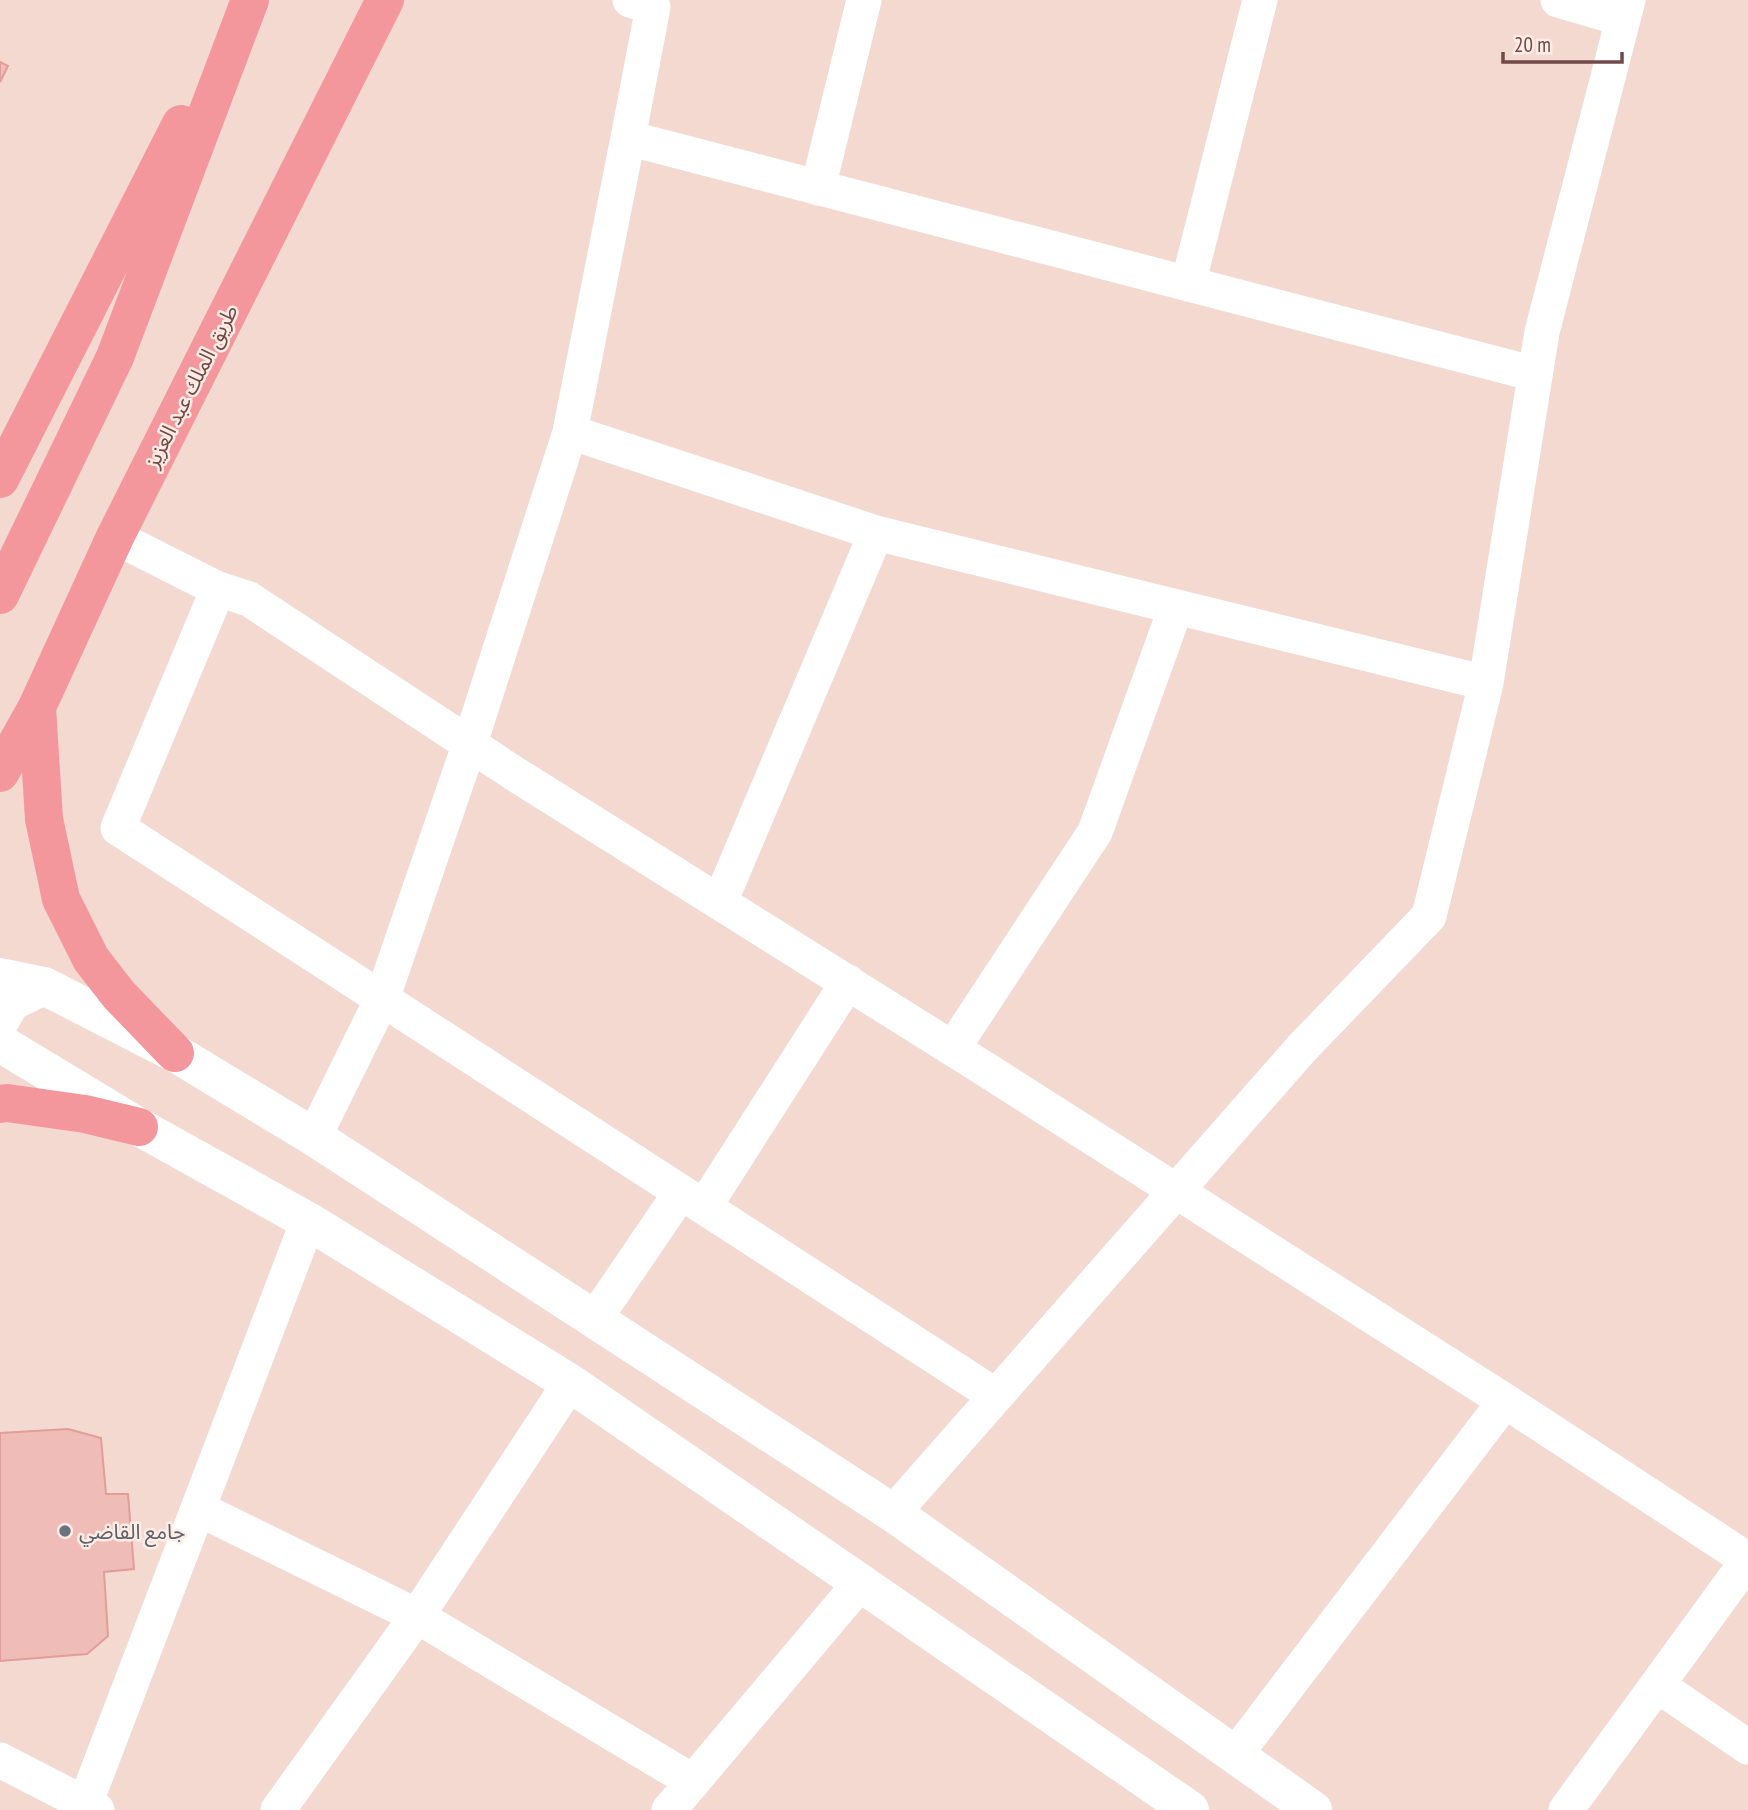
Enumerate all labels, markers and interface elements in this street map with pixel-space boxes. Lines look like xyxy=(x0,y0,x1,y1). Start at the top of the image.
scale bar xyxy=(1503,21,1622,65)
text: 20 m xyxy=(1514,31,1551,58)
street label: طريق الملك عبد العزيز xyxy=(138,300,244,473)
place label: جامع القاضي xyxy=(79,1518,186,1547)
marker: جامع القاضي xyxy=(57,1523,73,1539)

